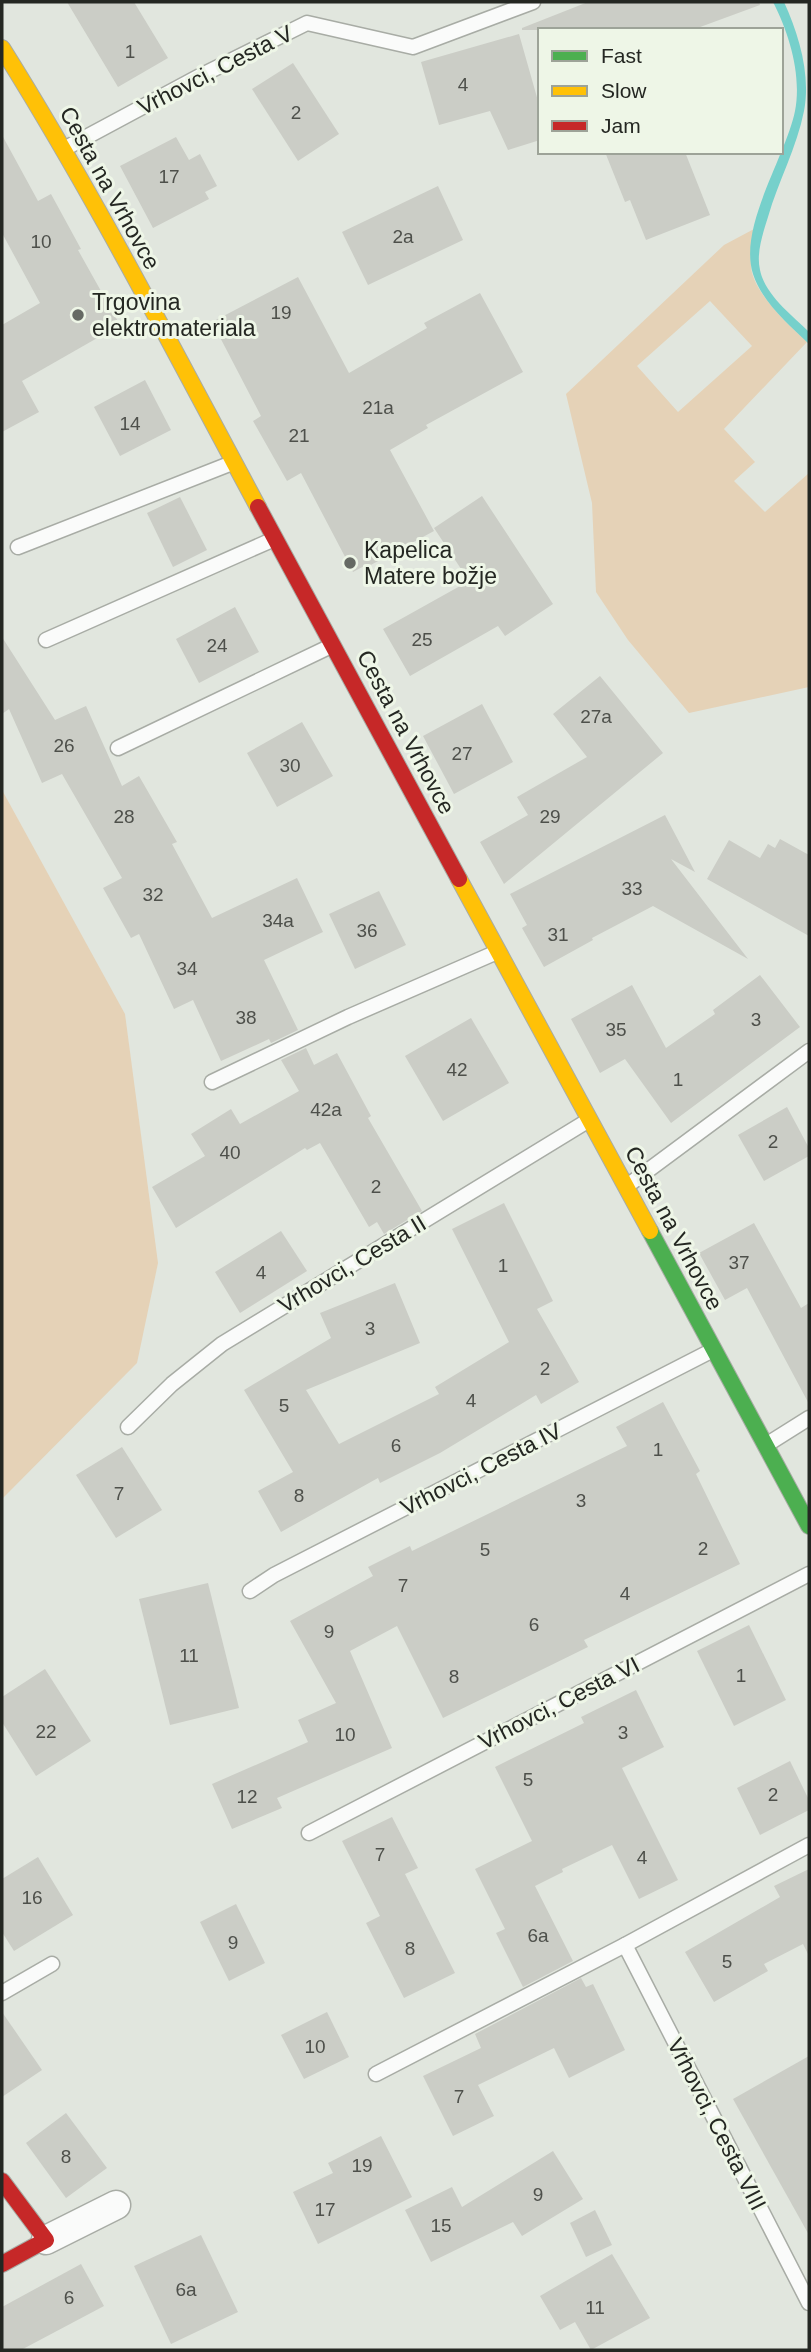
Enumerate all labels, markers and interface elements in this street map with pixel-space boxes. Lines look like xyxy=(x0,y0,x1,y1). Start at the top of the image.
street label: Vrhovci, Cesta V xyxy=(133,19,297,120)
legend xyxy=(538,28,783,154)
house number: 1 xyxy=(125,41,135,62)
text: Fast xyxy=(601,44,642,67)
house number: 4 xyxy=(458,74,469,95)
text: Slow xyxy=(601,79,647,102)
street label: Cesta na Vrhovce xyxy=(55,102,165,274)
house number: 2 xyxy=(291,102,301,123)
text: Jam xyxy=(601,114,641,137)
house number: 17 xyxy=(158,166,180,187)
house number: 2a xyxy=(392,226,414,247)
house number: 10 xyxy=(30,231,52,252)
place label: Trgovina elektromateriala xyxy=(92,289,256,341)
house number: 19 xyxy=(270,302,292,323)
marker: Trgovina elektromateriala xyxy=(70,307,86,323)
house number: 21a xyxy=(362,397,394,418)
house number: 14 xyxy=(119,413,141,434)
house number: 21 xyxy=(288,425,310,446)
place label: Kapelica Matere božje xyxy=(364,537,497,589)
marker: Kapelica Matere božje xyxy=(342,555,358,571)
house number: 25 xyxy=(411,629,433,650)
house number: 24 xyxy=(206,635,228,656)
street label: Cesta na Vrhovce xyxy=(352,646,460,818)
house number: 27a xyxy=(580,706,612,727)
house number: 26 xyxy=(53,735,75,756)
house number: 27 xyxy=(451,743,473,764)
house number: 30 xyxy=(279,755,301,776)
house number: 28 xyxy=(113,806,135,827)
house number: 29 xyxy=(539,806,561,827)
house number: 33 xyxy=(621,878,643,899)
house number: 32 xyxy=(142,884,164,905)
house number: 34a xyxy=(262,910,294,931)
house number: 36 xyxy=(356,920,378,941)
house number: 31 xyxy=(547,924,569,945)
house number: 34 xyxy=(176,958,198,979)
house number: 38 xyxy=(235,1007,257,1028)
house number: 3 xyxy=(751,1009,761,1030)
house number: 35 xyxy=(605,1019,627,1040)
house number: 42 xyxy=(446,1059,468,1080)
house number: 1 xyxy=(673,1069,683,1090)
house number: 42a xyxy=(310,1099,342,1120)
house number: 2 xyxy=(768,1131,778,1152)
house number: 40 xyxy=(219,1142,241,1163)
street label: Cesta na Vrhovce xyxy=(620,1142,728,1314)
house number: 2 xyxy=(371,1176,381,1197)
street label: Vrhovci, Cesta II xyxy=(273,1210,431,1318)
house number: 37 xyxy=(728,1252,750,1273)
house number: 1 xyxy=(498,1255,508,1276)
house number: 4 xyxy=(256,1262,267,1283)
house number: 3 xyxy=(365,1318,375,1339)
house number: 2 xyxy=(540,1358,550,1379)
house number: 4 xyxy=(466,1390,477,1411)
house number: 5 xyxy=(279,1395,289,1416)
street label: Vrhovci, Cesta IV xyxy=(396,1417,566,1521)
house number: 6 xyxy=(391,1435,401,1456)
house number: 1 xyxy=(653,1439,663,1460)
house number: 7 xyxy=(114,1483,124,1504)
house number: 8 xyxy=(294,1485,304,1506)
house number: 3 xyxy=(576,1490,586,1511)
house number: 2 xyxy=(698,1538,708,1559)
house number: 5 xyxy=(480,1539,490,1560)
house number: 7 xyxy=(398,1575,408,1596)
house number: 4 xyxy=(620,1583,631,1604)
house number: 6 xyxy=(529,1614,539,1635)
house number: 9 xyxy=(324,1621,334,1642)
house number: 11 xyxy=(179,1645,199,1666)
street label: Vrhovci, Cesta VI xyxy=(474,1651,644,1755)
house number: 1 xyxy=(736,1665,746,1686)
house number: 8 xyxy=(449,1666,459,1687)
house number: 22 xyxy=(35,1721,57,1742)
house number: 3 xyxy=(618,1722,628,1743)
house number: 10 xyxy=(334,1724,356,1745)
house number: 5 xyxy=(523,1769,533,1790)
house number: 2 xyxy=(768,1784,778,1805)
house number: 12 xyxy=(236,1786,258,1807)
house number: 7 xyxy=(375,1844,385,1865)
house number: 4 xyxy=(637,1847,648,1868)
house number: 16 xyxy=(21,1887,43,1908)
house number: 6a xyxy=(527,1925,549,1946)
house number: 9 xyxy=(228,1932,238,1953)
house number: 8 xyxy=(405,1938,415,1959)
house number: 5 xyxy=(722,1951,732,1972)
street label: Vrhovci, Cesta VIII xyxy=(662,2034,772,2214)
house number: 10 xyxy=(304,2036,326,2057)
house number: 7 xyxy=(454,2086,464,2107)
house number: 8 xyxy=(61,2146,71,2167)
house number: 19 xyxy=(351,2155,373,2176)
house number: 9 xyxy=(533,2184,543,2205)
house number: 17 xyxy=(314,2199,336,2220)
house number: 15 xyxy=(430,2215,452,2236)
house number: 6a xyxy=(175,2279,197,2300)
house number: 6 xyxy=(64,2287,74,2308)
house number: 11 xyxy=(585,2297,605,2318)

